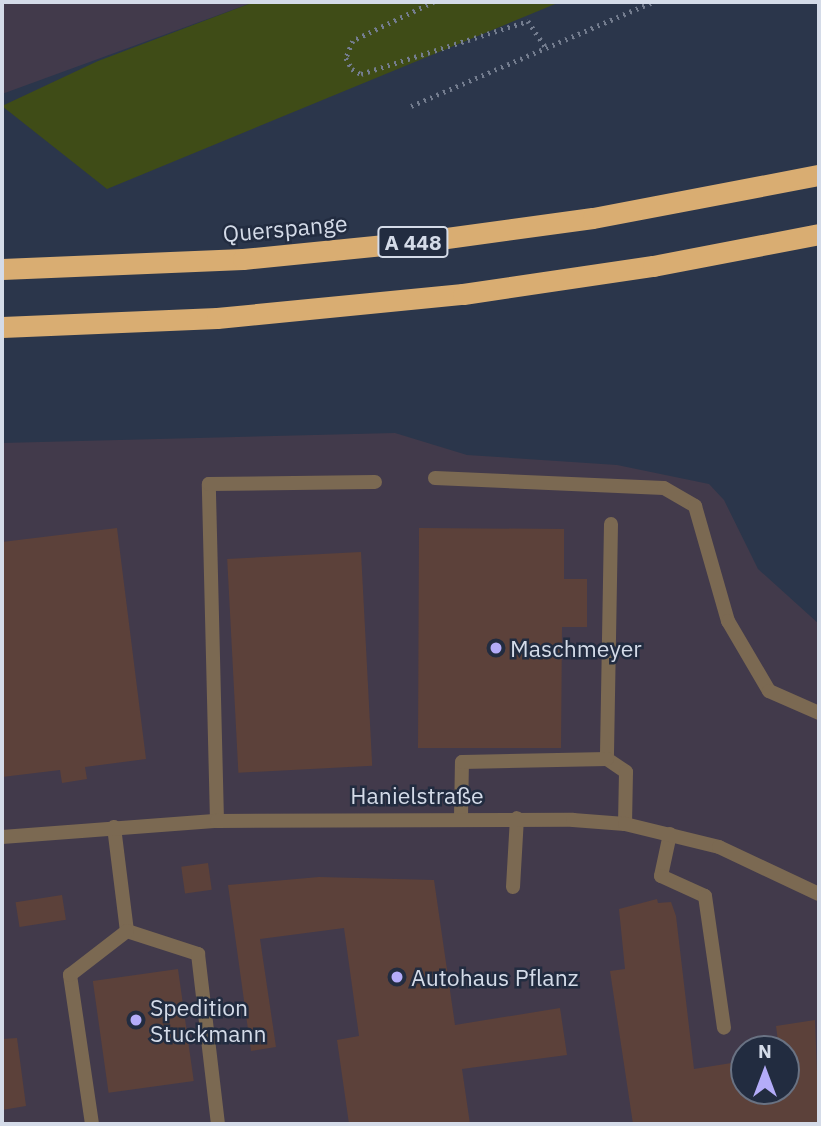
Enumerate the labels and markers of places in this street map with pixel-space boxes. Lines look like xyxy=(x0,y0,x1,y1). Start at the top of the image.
place label: Maschmeyer xyxy=(510,634,642,662)
marker: Maschmeyer xyxy=(488,640,504,656)
place label: Autohaus Pflanz xyxy=(411,963,578,991)
marker: Autohaus Pflanz xyxy=(389,969,405,985)
place label: Spedition Stuckmann xyxy=(150,993,267,1047)
marker: Spedition Stuckmann xyxy=(128,1012,144,1028)

